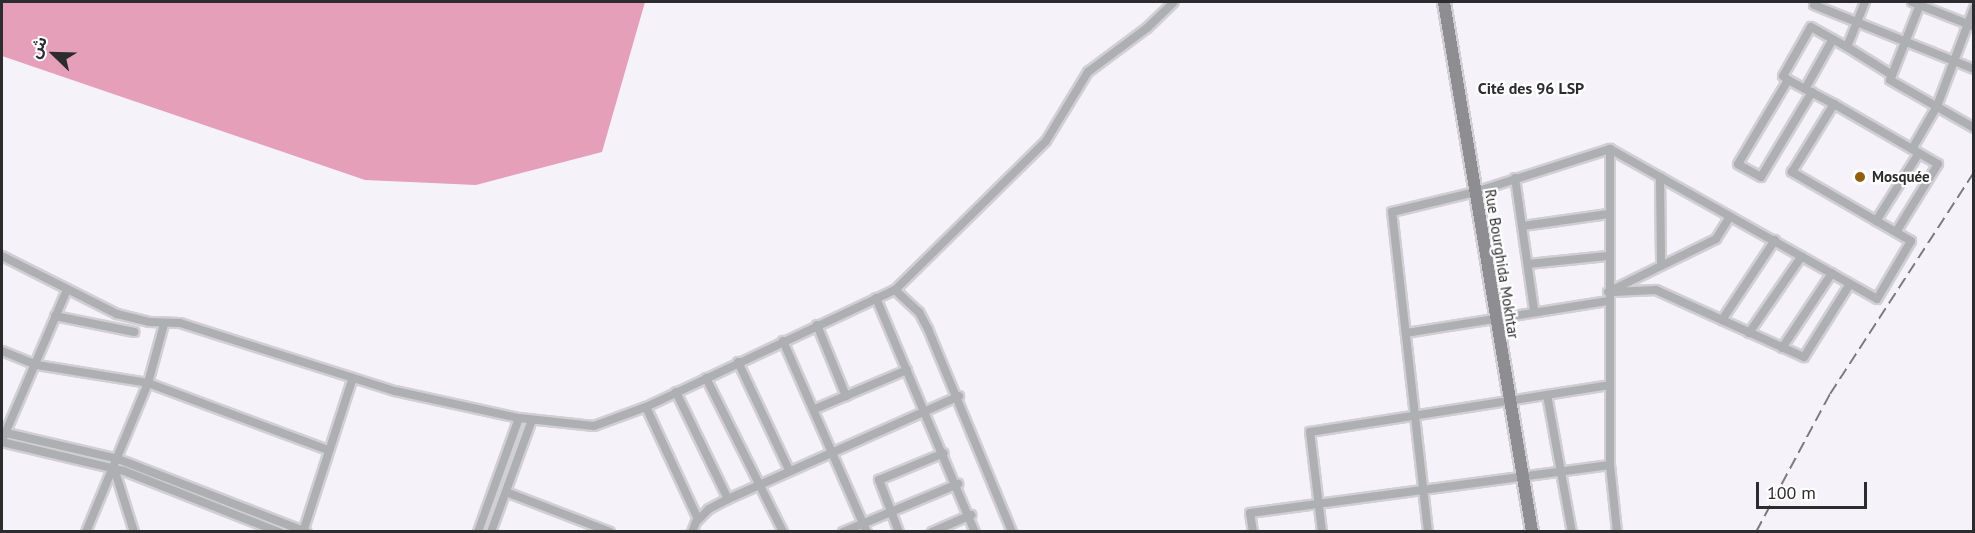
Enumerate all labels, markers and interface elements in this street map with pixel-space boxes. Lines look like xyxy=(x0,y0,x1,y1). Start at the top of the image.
north arrow xyxy=(24,24,84,84)
text: ش xyxy=(24,33,51,61)
district label: Cité des 96 LSP xyxy=(1478,78,1584,98)
place label: Mosquée xyxy=(1872,168,1930,186)
marker: Mosquée xyxy=(1853,170,1867,184)
street label: Rue Bourghida Mokhtar xyxy=(1481,188,1523,340)
scale bar xyxy=(1759,470,1870,508)
text: 100 m xyxy=(1767,481,1816,504)

